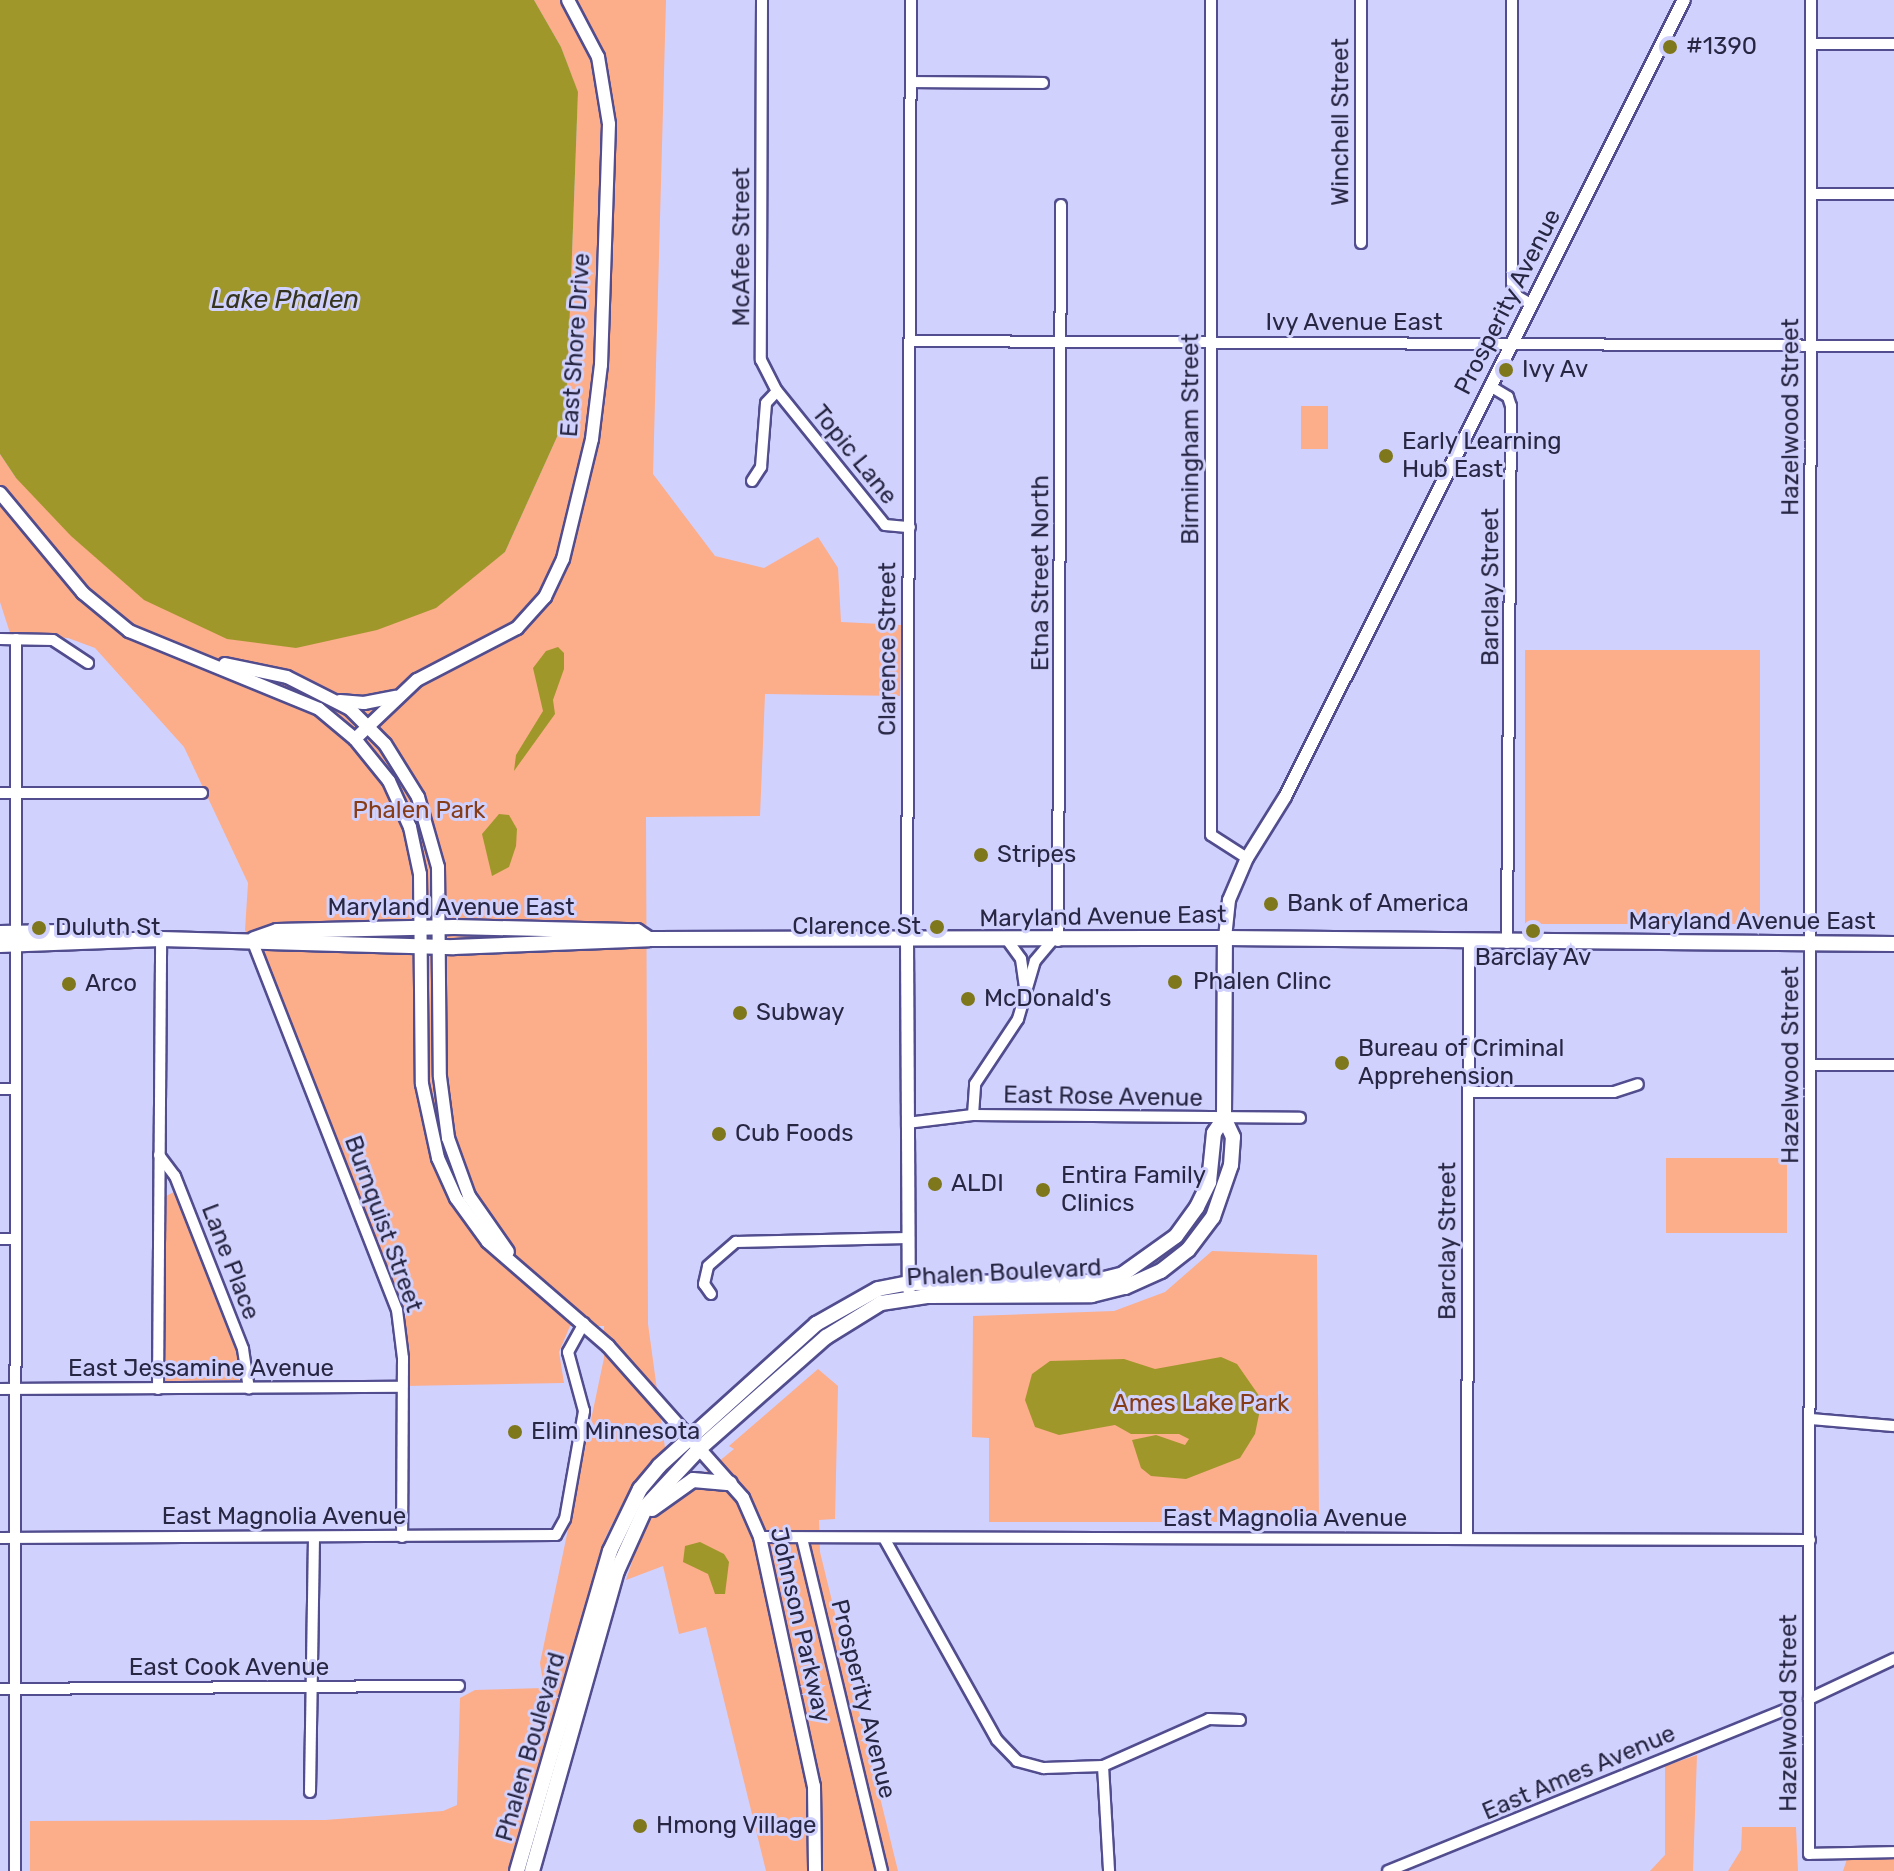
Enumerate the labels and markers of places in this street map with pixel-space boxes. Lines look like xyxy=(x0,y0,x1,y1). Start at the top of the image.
place label: #1390 xyxy=(1686,33,1757,61)
marker: #1390 xyxy=(1661,38,1679,56)
place label: Ivy Av xyxy=(1522,356,1590,384)
marker: Ivy Av xyxy=(1497,361,1515,379)
place label: Early Learning Hub East xyxy=(1402,428,1562,484)
marker: Early Learning Hub East xyxy=(1377,447,1395,465)
place label: Stripes xyxy=(997,841,1076,869)
marker: Stripes xyxy=(972,846,990,864)
place label: Bank of America xyxy=(1287,890,1470,918)
marker: Bank of America xyxy=(1262,895,1280,913)
place label: Clarence St xyxy=(792,913,921,941)
place label: Duluth St xyxy=(55,914,160,942)
marker: Clarence St xyxy=(928,918,946,936)
marker: Duluth St xyxy=(30,919,48,937)
marker: Barclay Av xyxy=(1524,922,1542,940)
place label: Barclay Av xyxy=(1474,944,1592,972)
place label: Phalen Clinc xyxy=(1193,968,1331,996)
place label: Arco xyxy=(85,970,137,998)
marker: Phalen Clinc xyxy=(1164,971,1186,993)
marker: Arco xyxy=(60,975,78,993)
place label: McDonald's xyxy=(984,985,1111,1013)
marker: McDonald's xyxy=(959,990,977,1008)
place label: Subway xyxy=(756,999,844,1027)
marker: Subway xyxy=(731,1004,749,1022)
place label: Bureau of Criminal Apprehension xyxy=(1358,1035,1565,1091)
marker: Bureau of Criminal Apprehension xyxy=(1333,1054,1351,1072)
place label: Cub Foods xyxy=(735,1120,853,1148)
marker: Cub Foods xyxy=(710,1125,728,1143)
place label: Entira Family Clinics xyxy=(1061,1162,1206,1218)
place label: ALDI xyxy=(951,1170,1004,1198)
marker: ALDI xyxy=(926,1175,944,1193)
marker: Entira Family Clinics xyxy=(1032,1179,1054,1201)
place label: Elim Minnesota xyxy=(531,1418,700,1446)
marker: Elim Minnesota xyxy=(506,1423,524,1441)
place label: Hmong Village xyxy=(656,1812,817,1840)
marker: Hmong Village xyxy=(631,1817,649,1835)

